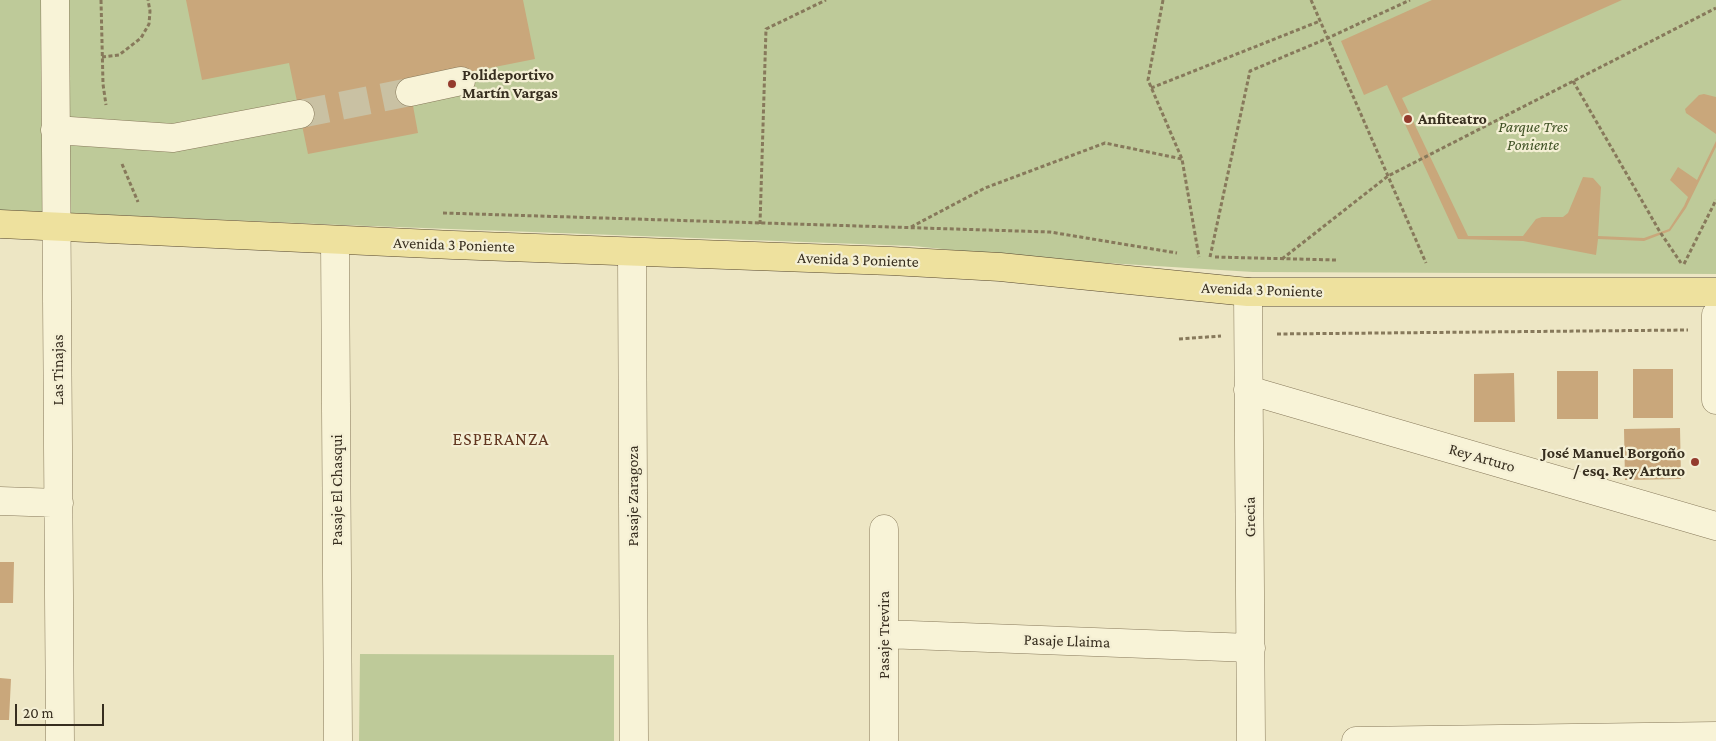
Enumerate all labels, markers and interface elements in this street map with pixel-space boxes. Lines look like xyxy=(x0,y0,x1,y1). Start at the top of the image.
place label: Polideportivo Martín Vargas xyxy=(462,65,558,103)
marker: Polideportivo Martín Vargas xyxy=(446,78,458,90)
place label: Anfiteatro xyxy=(1418,109,1487,129)
marker: Anfiteatro xyxy=(1402,113,1414,125)
park label: Parque Tres Poniente xyxy=(1498,117,1568,155)
street label: Avenida 3 Poniente xyxy=(393,233,515,257)
street label: Avenida 3 Poniente xyxy=(797,248,919,272)
street label: Avenida 3 Poniente xyxy=(1201,278,1323,302)
street label: Las Tinajas xyxy=(48,334,68,406)
district label: ESPERANZA xyxy=(451,428,551,450)
street label: Pasaje El Chasqui xyxy=(327,434,347,546)
street label: Rey Arturo xyxy=(1447,439,1517,477)
place label: José Manuel Borgoño / esq. Rey Arturo xyxy=(1542,443,1685,481)
street label: Pasaje Zaragoza xyxy=(623,445,643,547)
marker: José Manuel Borgoño / esq. Rey Arturo xyxy=(1689,456,1701,468)
street label: Grecia xyxy=(1240,496,1260,538)
street label: Pasaje Trevira xyxy=(874,591,894,679)
street label: Pasaje Llaima xyxy=(1023,630,1111,652)
scale bar xyxy=(18,694,106,726)
text: 20 m xyxy=(23,705,54,721)

